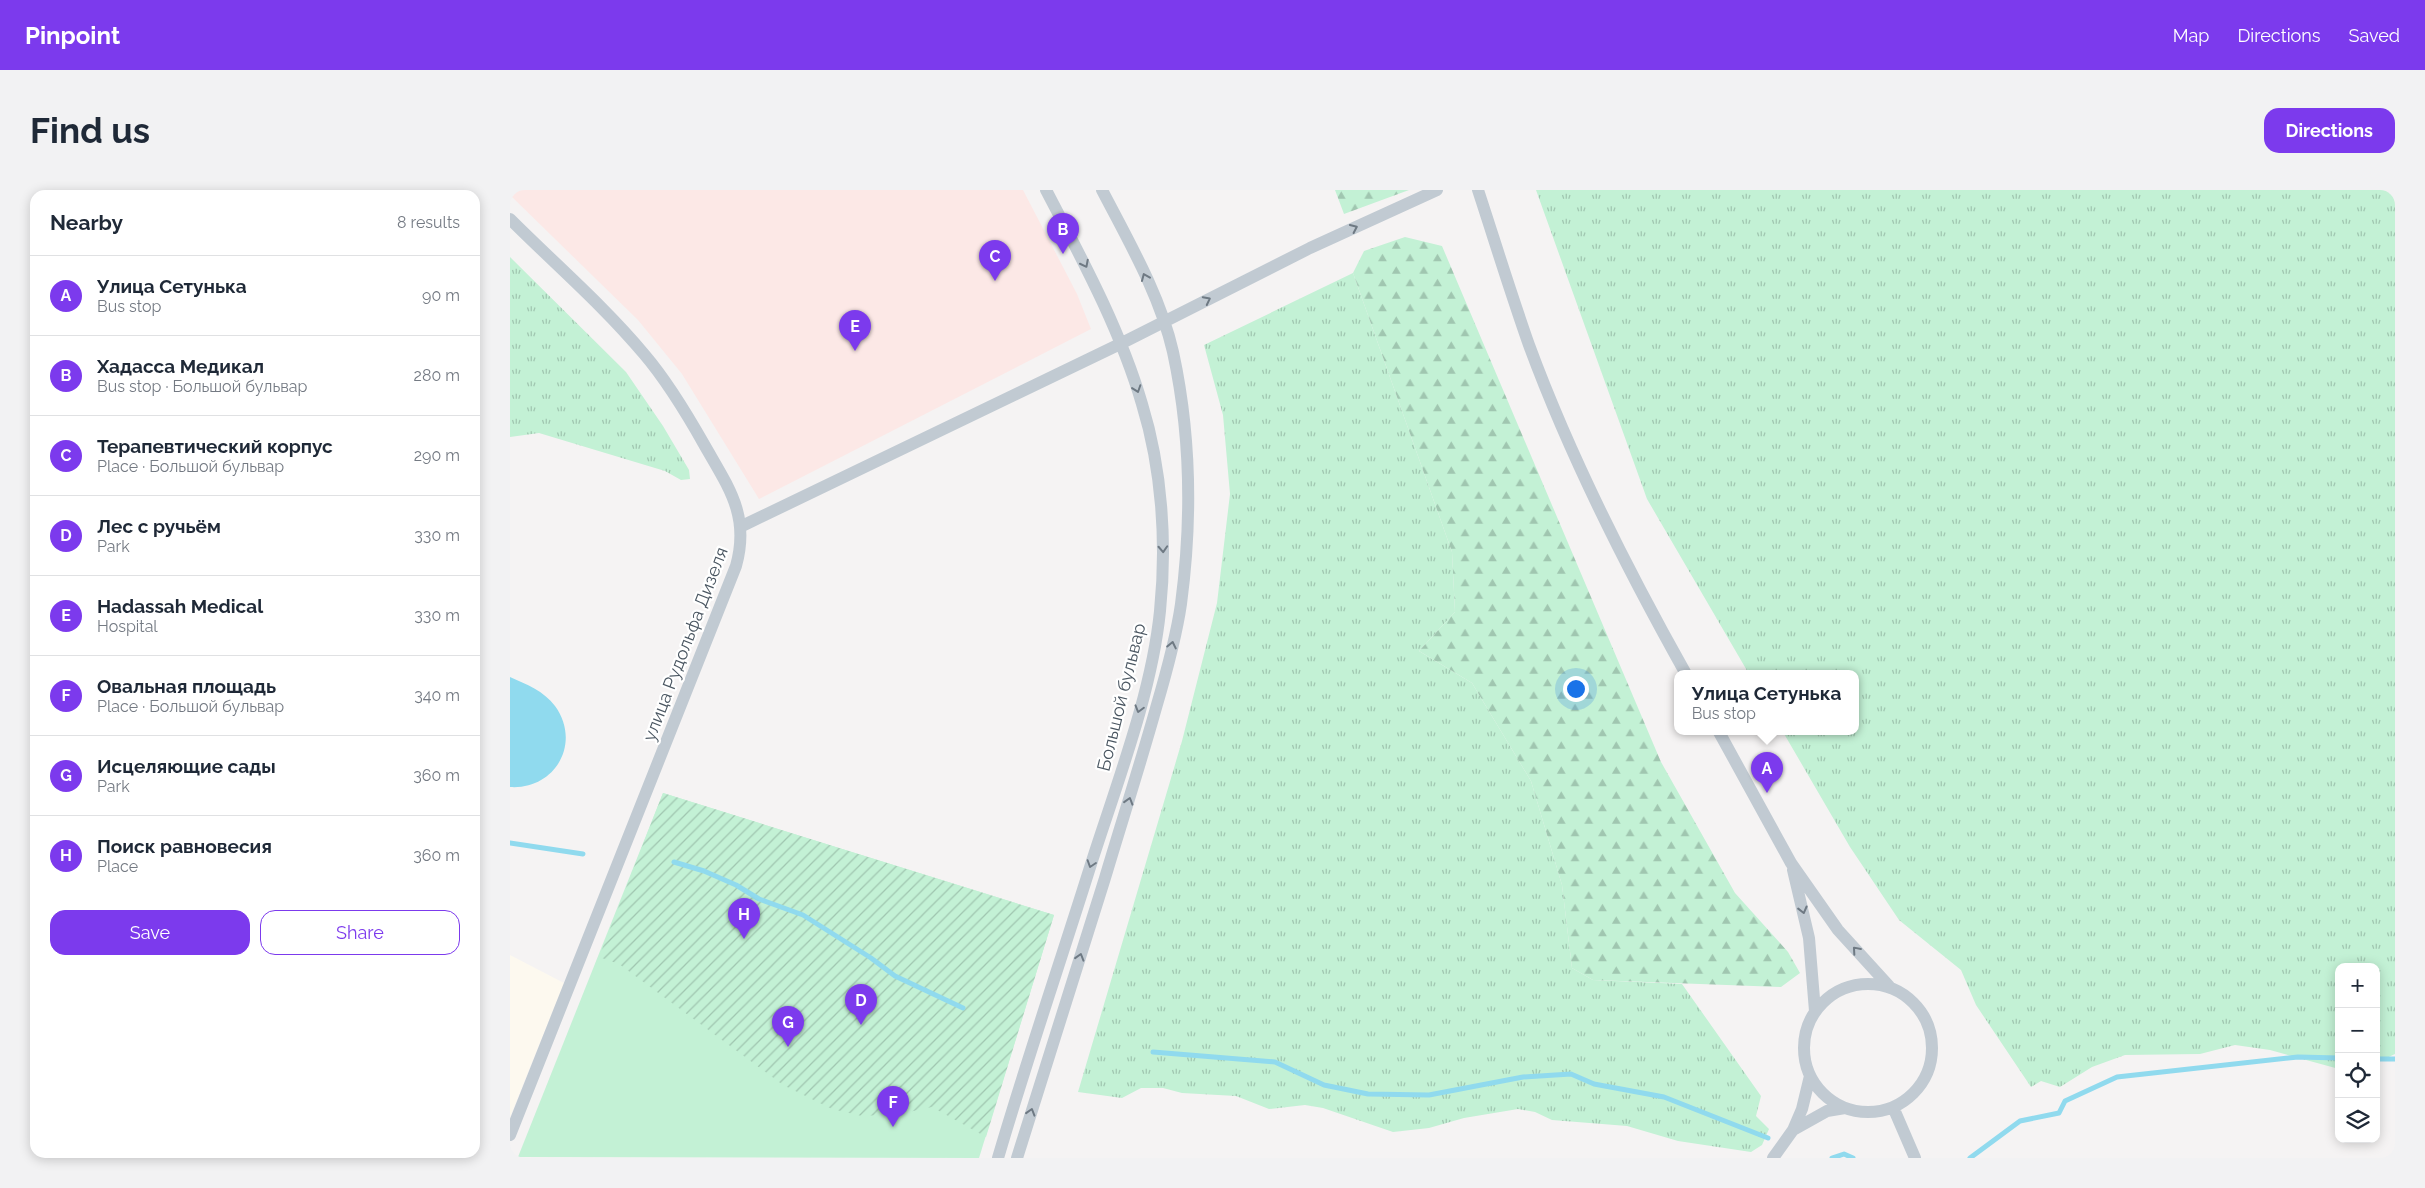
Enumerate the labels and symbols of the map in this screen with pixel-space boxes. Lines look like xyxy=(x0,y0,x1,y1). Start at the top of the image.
pin: B xyxy=(1047,213,1079,254)
one-way arrow xyxy=(1349,224,1358,234)
pin: C xyxy=(979,240,1011,281)
one-way arrow xyxy=(1079,259,1089,268)
one-way arrow xyxy=(1141,273,1151,282)
one-way arrow xyxy=(1202,296,1211,306)
pin: E xyxy=(839,310,871,351)
one-way arrow xyxy=(1131,384,1141,393)
street label: улица Рудольфа Дизеля xyxy=(638,544,732,744)
one-way arrow xyxy=(1157,545,1168,553)
street label: Большой бульвар xyxy=(1092,621,1150,773)
one-way arrow xyxy=(1167,641,1177,649)
your location xyxy=(1563,676,1589,702)
one-way arrow xyxy=(1134,705,1144,713)
pin: A xyxy=(1751,752,1783,793)
one-way arrow xyxy=(1123,798,1133,806)
one-way arrow xyxy=(1087,860,1097,868)
pin: H xyxy=(728,898,760,939)
one-way arrow xyxy=(1797,906,1808,915)
one-way arrow xyxy=(1852,947,1861,956)
one-way arrow xyxy=(1074,953,1084,961)
pin: D xyxy=(845,984,877,1025)
pin: G xyxy=(772,1006,804,1047)
pin: F xyxy=(877,1086,909,1127)
one-way arrow xyxy=(1026,1108,1036,1116)

